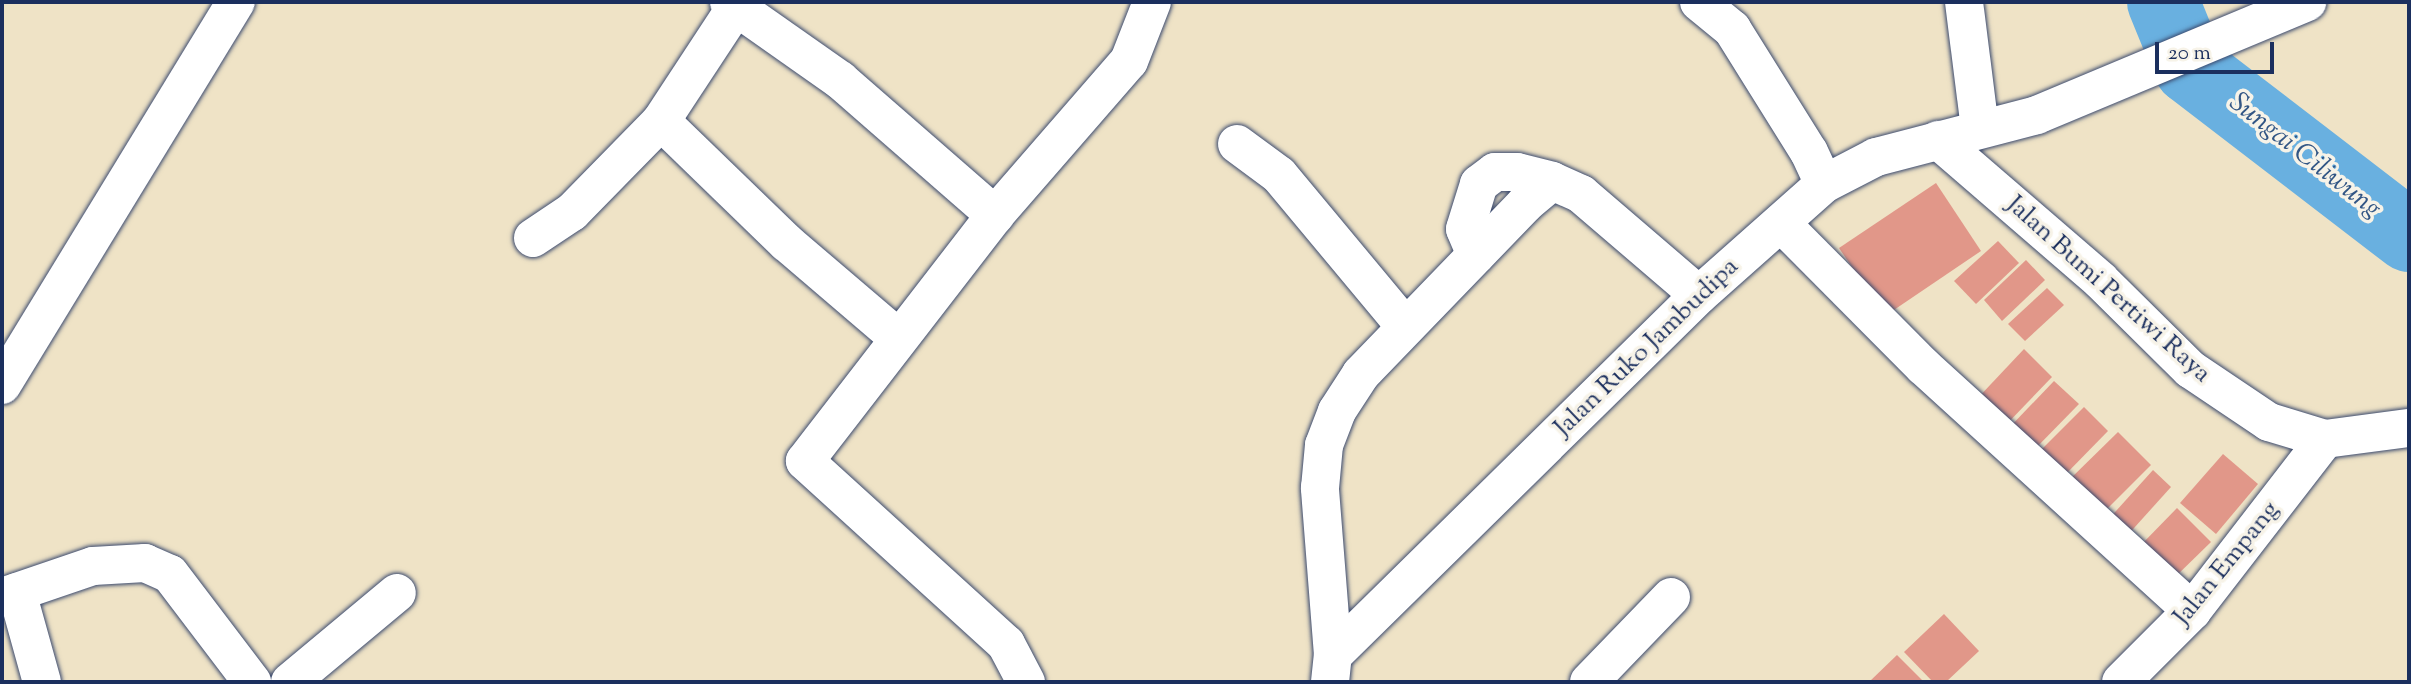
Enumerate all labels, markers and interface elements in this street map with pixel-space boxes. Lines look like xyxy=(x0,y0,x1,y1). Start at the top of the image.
scale bar xyxy=(2159,28,2278,72)
text: 20 m xyxy=(2168,39,2211,69)
water label: Sungai Ciliwung xyxy=(2222,86,2388,226)
street label: Jalan Bumi Pertiwi Raya xyxy=(1999,190,2217,390)
street label: Jalan Ruko Jambudipa xyxy=(1548,252,1746,444)
street label: Jalan Empang xyxy=(2167,496,2287,632)

